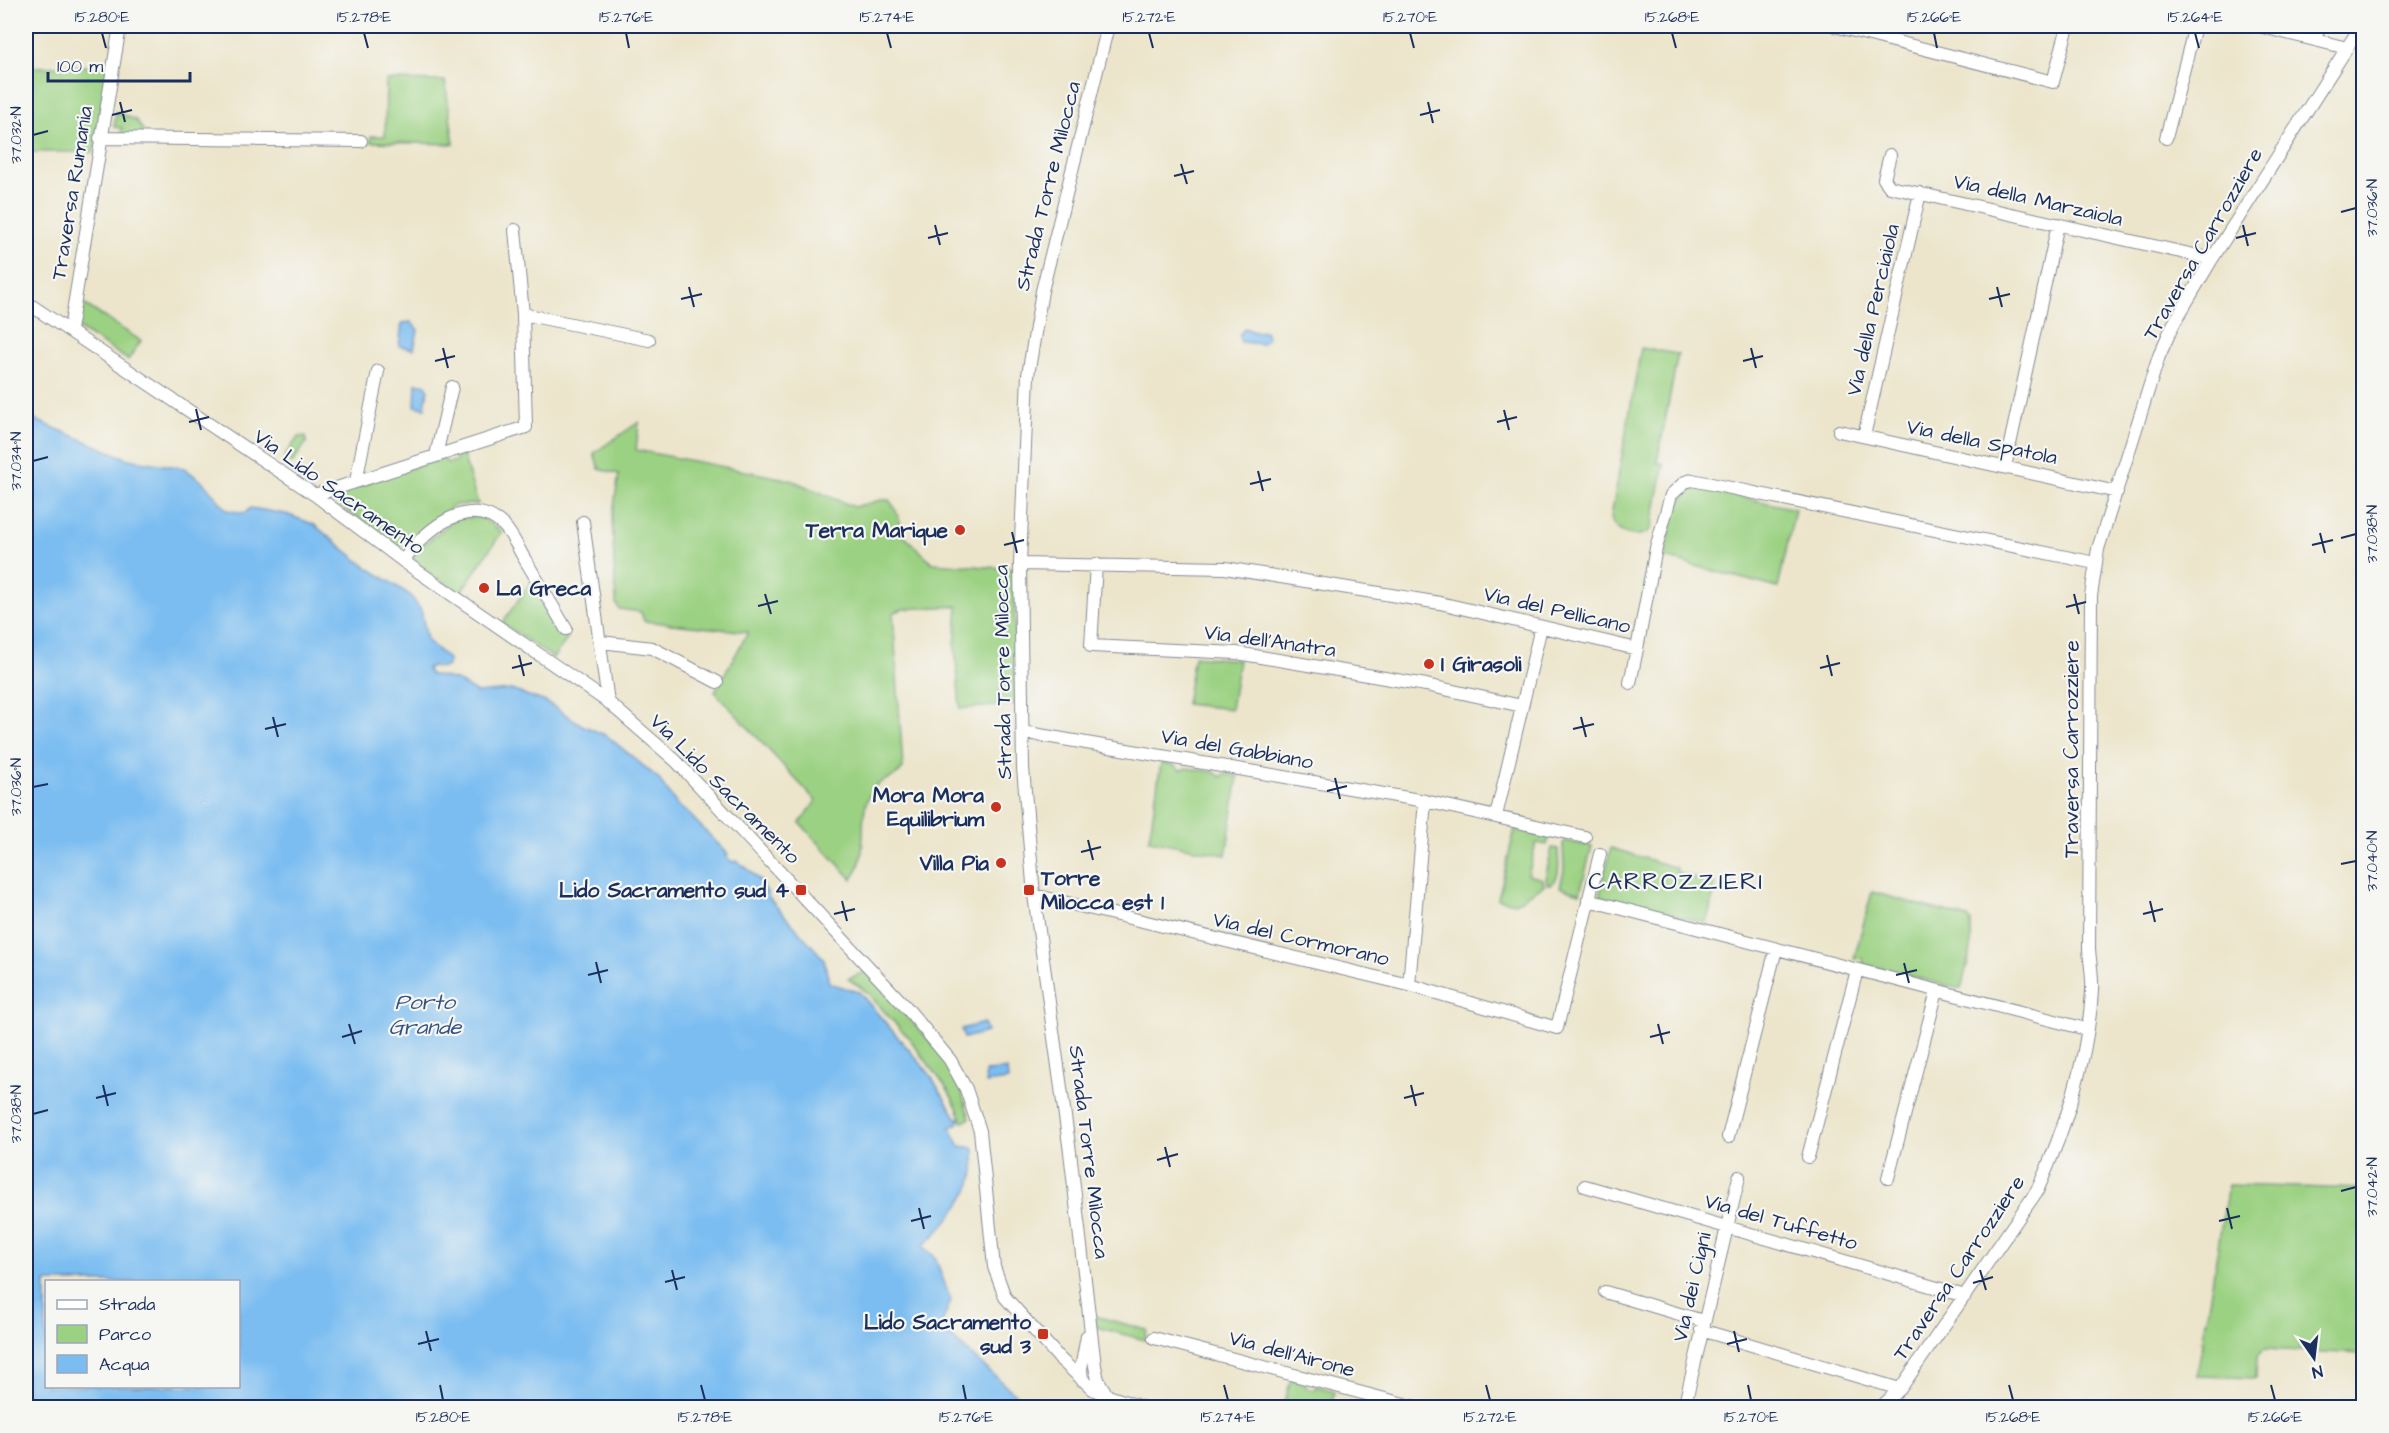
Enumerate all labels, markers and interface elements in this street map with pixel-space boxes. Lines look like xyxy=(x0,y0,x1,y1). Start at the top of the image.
text: 15.280°E xyxy=(75,7,129,28)
text: 15.278°E xyxy=(337,7,391,28)
text: 15.276°E xyxy=(599,7,653,28)
text: 15.274°E xyxy=(860,7,915,28)
text: 15.272°E xyxy=(1122,7,1176,28)
text: 15.270°E xyxy=(1383,7,1437,28)
text: 15.268°E xyxy=(1645,7,1699,28)
text: 15.266°E xyxy=(1907,7,1961,28)
text: 15.264°E xyxy=(2167,7,2223,28)
scale bar xyxy=(48,45,190,83)
text: 100 m xyxy=(57,54,103,79)
street label: Strada Torre Milocca xyxy=(1008,78,1088,294)
street label: Traversa Rumania xyxy=(44,104,100,282)
text: 37.032°N xyxy=(6,106,27,164)
street label: Traversa Carrozziere xyxy=(2136,143,2270,345)
street label: Via della Marzaiola xyxy=(1950,166,2126,234)
text: 37.036°N xyxy=(2362,179,2383,237)
street label: Via della Perciaiola xyxy=(1839,221,1907,399)
street label: Via della Spatola xyxy=(1904,412,2060,473)
street label: Via Lido Sacramento xyxy=(248,422,430,562)
text: 37.034°N xyxy=(6,432,27,490)
text: 37.038°N xyxy=(2362,505,2383,563)
place label: Terra Marique xyxy=(805,516,949,546)
marker: Terra Marique xyxy=(953,523,967,537)
street label: Strada Torre Milocca xyxy=(987,564,1019,780)
place label: La Greca xyxy=(496,574,591,603)
street label: Via del Pellicano xyxy=(1481,579,1634,641)
marker: La Greca xyxy=(477,581,491,595)
street label: Via dell'Anatra xyxy=(1202,617,1338,665)
street label: Traversa Carrozziere xyxy=(2057,640,2086,858)
place label: I Girasoli xyxy=(1441,650,1522,679)
marker: I Girasoli xyxy=(1422,657,1436,671)
street label: Via Lido Sacramento xyxy=(643,707,807,871)
street label: Via del Gabbiano xyxy=(1159,721,1316,777)
text: 37.036°N xyxy=(6,758,27,816)
place label: Mora Mora Equilibrium xyxy=(873,781,985,835)
marker: Mora Mora Equilibrium xyxy=(989,800,1003,814)
text: 37.040°N xyxy=(2362,831,2383,891)
place label: Villa Pia xyxy=(919,849,989,878)
marker: Villa Pia xyxy=(994,856,1008,870)
place label: Torre Milocca est 1 xyxy=(1040,864,1164,917)
district label: CARROZZIERI xyxy=(1588,865,1764,899)
place label: Lido Sacramento sud 4 xyxy=(559,876,790,905)
marker: Lido Sacramento sud 4 xyxy=(794,883,808,897)
marker: Torre Milocca est 1 xyxy=(1022,883,1036,897)
street label: Via del Cormorano xyxy=(1210,905,1392,973)
water label: Porto Grande xyxy=(389,987,462,1043)
street label: Strada Torre Milocca xyxy=(1062,1044,1117,1261)
text: 37.038°N xyxy=(6,1085,27,1143)
text: 37.042°N xyxy=(2362,1157,2383,1217)
street label: Traversa Carrozziere xyxy=(1886,1170,2032,1366)
street label: Via del Tuffetto xyxy=(1701,1186,1861,1258)
street label: Via dei Cigni xyxy=(1665,1229,1721,1345)
legend xyxy=(45,1280,240,1388)
text: Strada xyxy=(99,1292,155,1317)
place label: Lido Sacramento sud 3 xyxy=(864,1308,1031,1361)
text: Parco xyxy=(99,1322,151,1347)
street label: Via dell'Airone xyxy=(1226,1323,1358,1385)
marker: Lido Sacramento sud 3 xyxy=(1036,1327,1050,1341)
north arrow xyxy=(2284,1328,2344,1388)
text: Acqua xyxy=(99,1352,149,1377)
text: N xyxy=(2310,1360,2325,1383)
text: 15.280°E xyxy=(416,1407,470,1428)
text: 15.278°E xyxy=(678,1407,732,1428)
text: 15.276°E xyxy=(939,1407,993,1428)
text: 15.274°E xyxy=(1201,1407,1256,1428)
text: 15.272°E xyxy=(1463,1407,1517,1428)
text: 15.270°E xyxy=(1724,1407,1778,1428)
text: 15.268°E xyxy=(1986,1407,2040,1428)
text: 15.266°E xyxy=(2248,1407,2302,1428)

